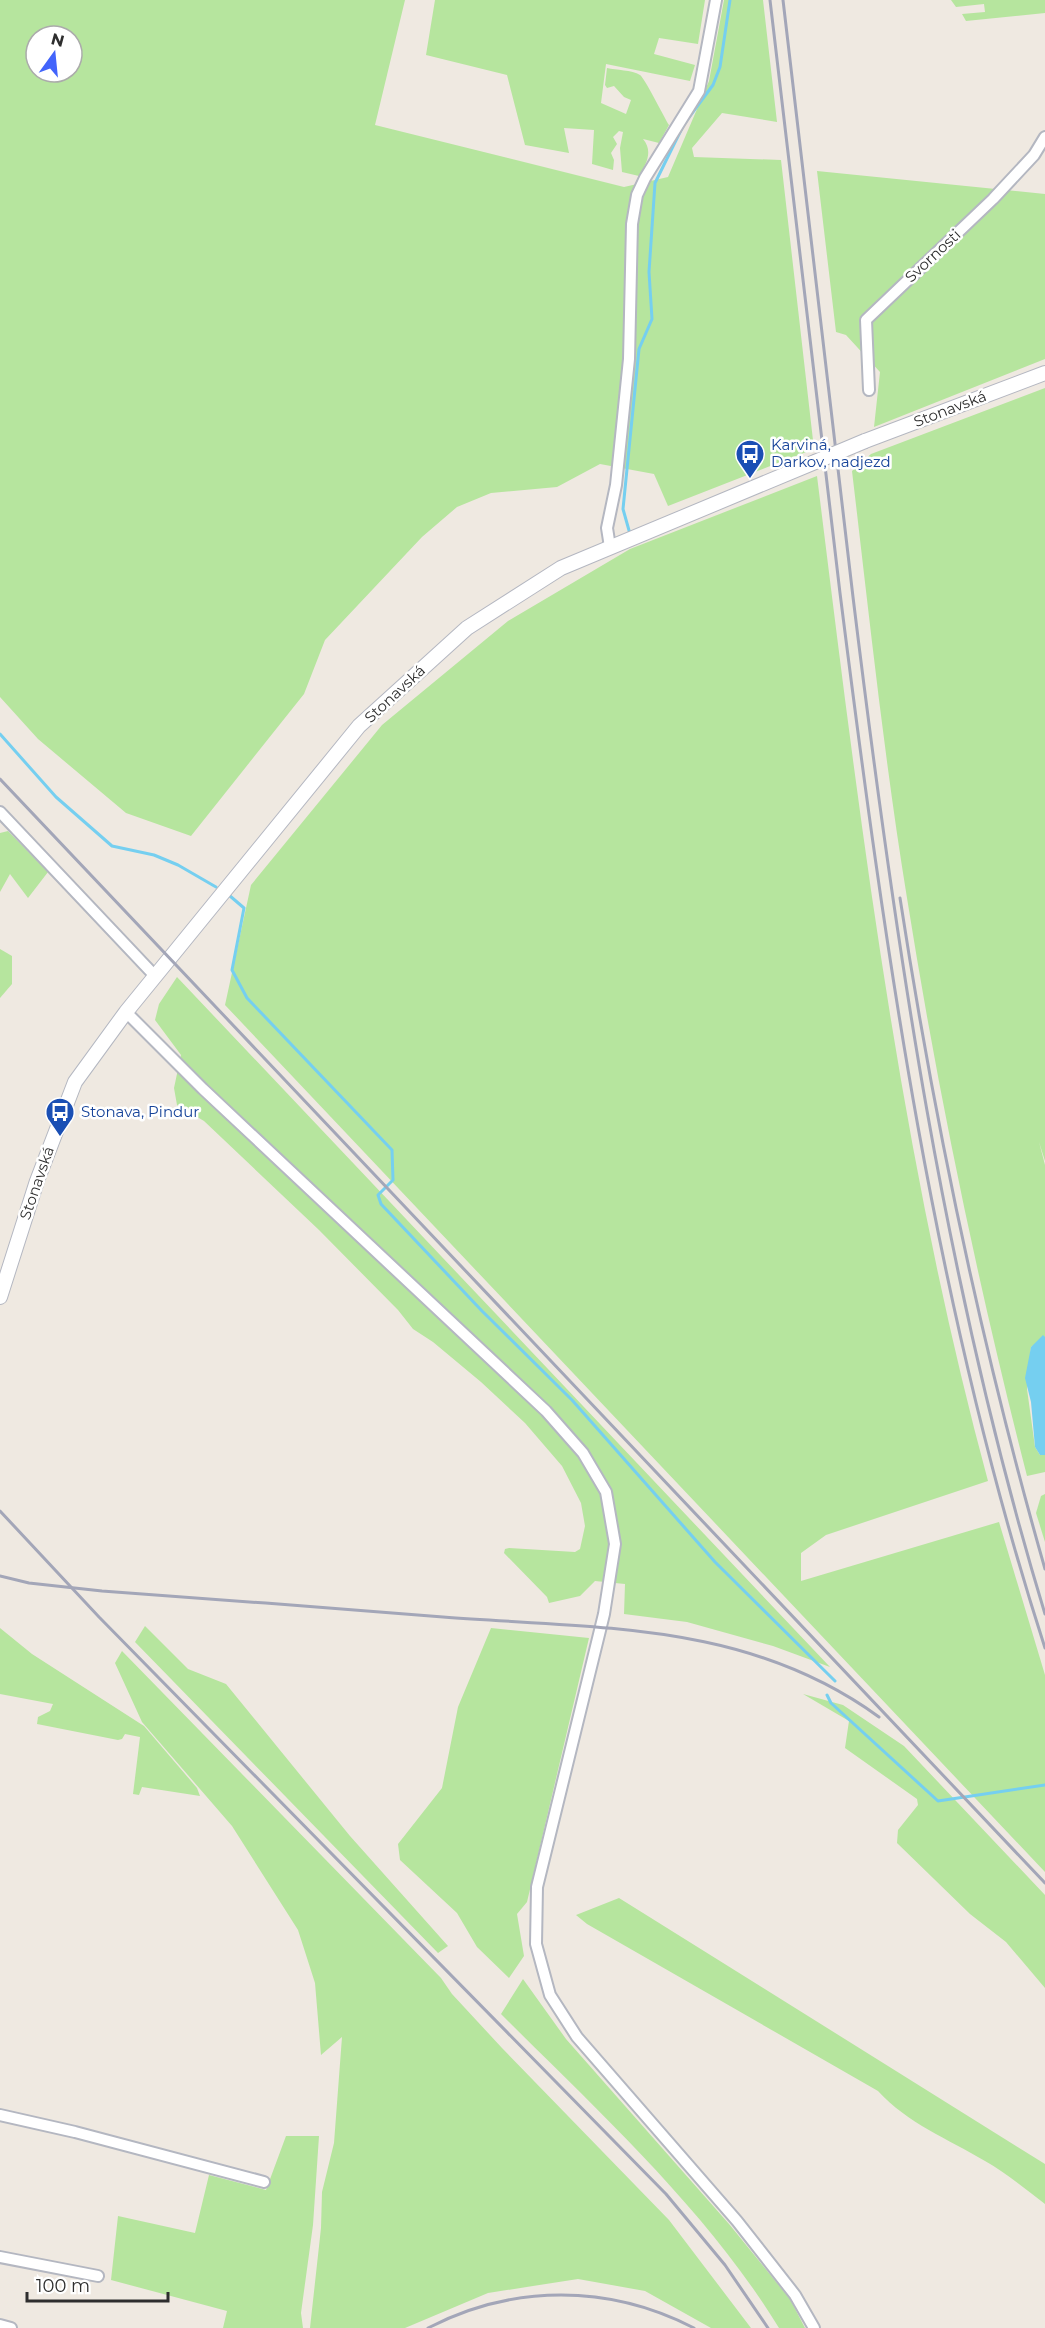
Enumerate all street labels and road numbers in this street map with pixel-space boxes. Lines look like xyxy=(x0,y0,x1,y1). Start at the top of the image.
street label: Svornosti xyxy=(901,225,964,286)
street label: Stonavská xyxy=(911,386,989,431)
street label: Stonavská xyxy=(360,661,429,727)
street label: Stonavská xyxy=(15,1144,58,1222)

